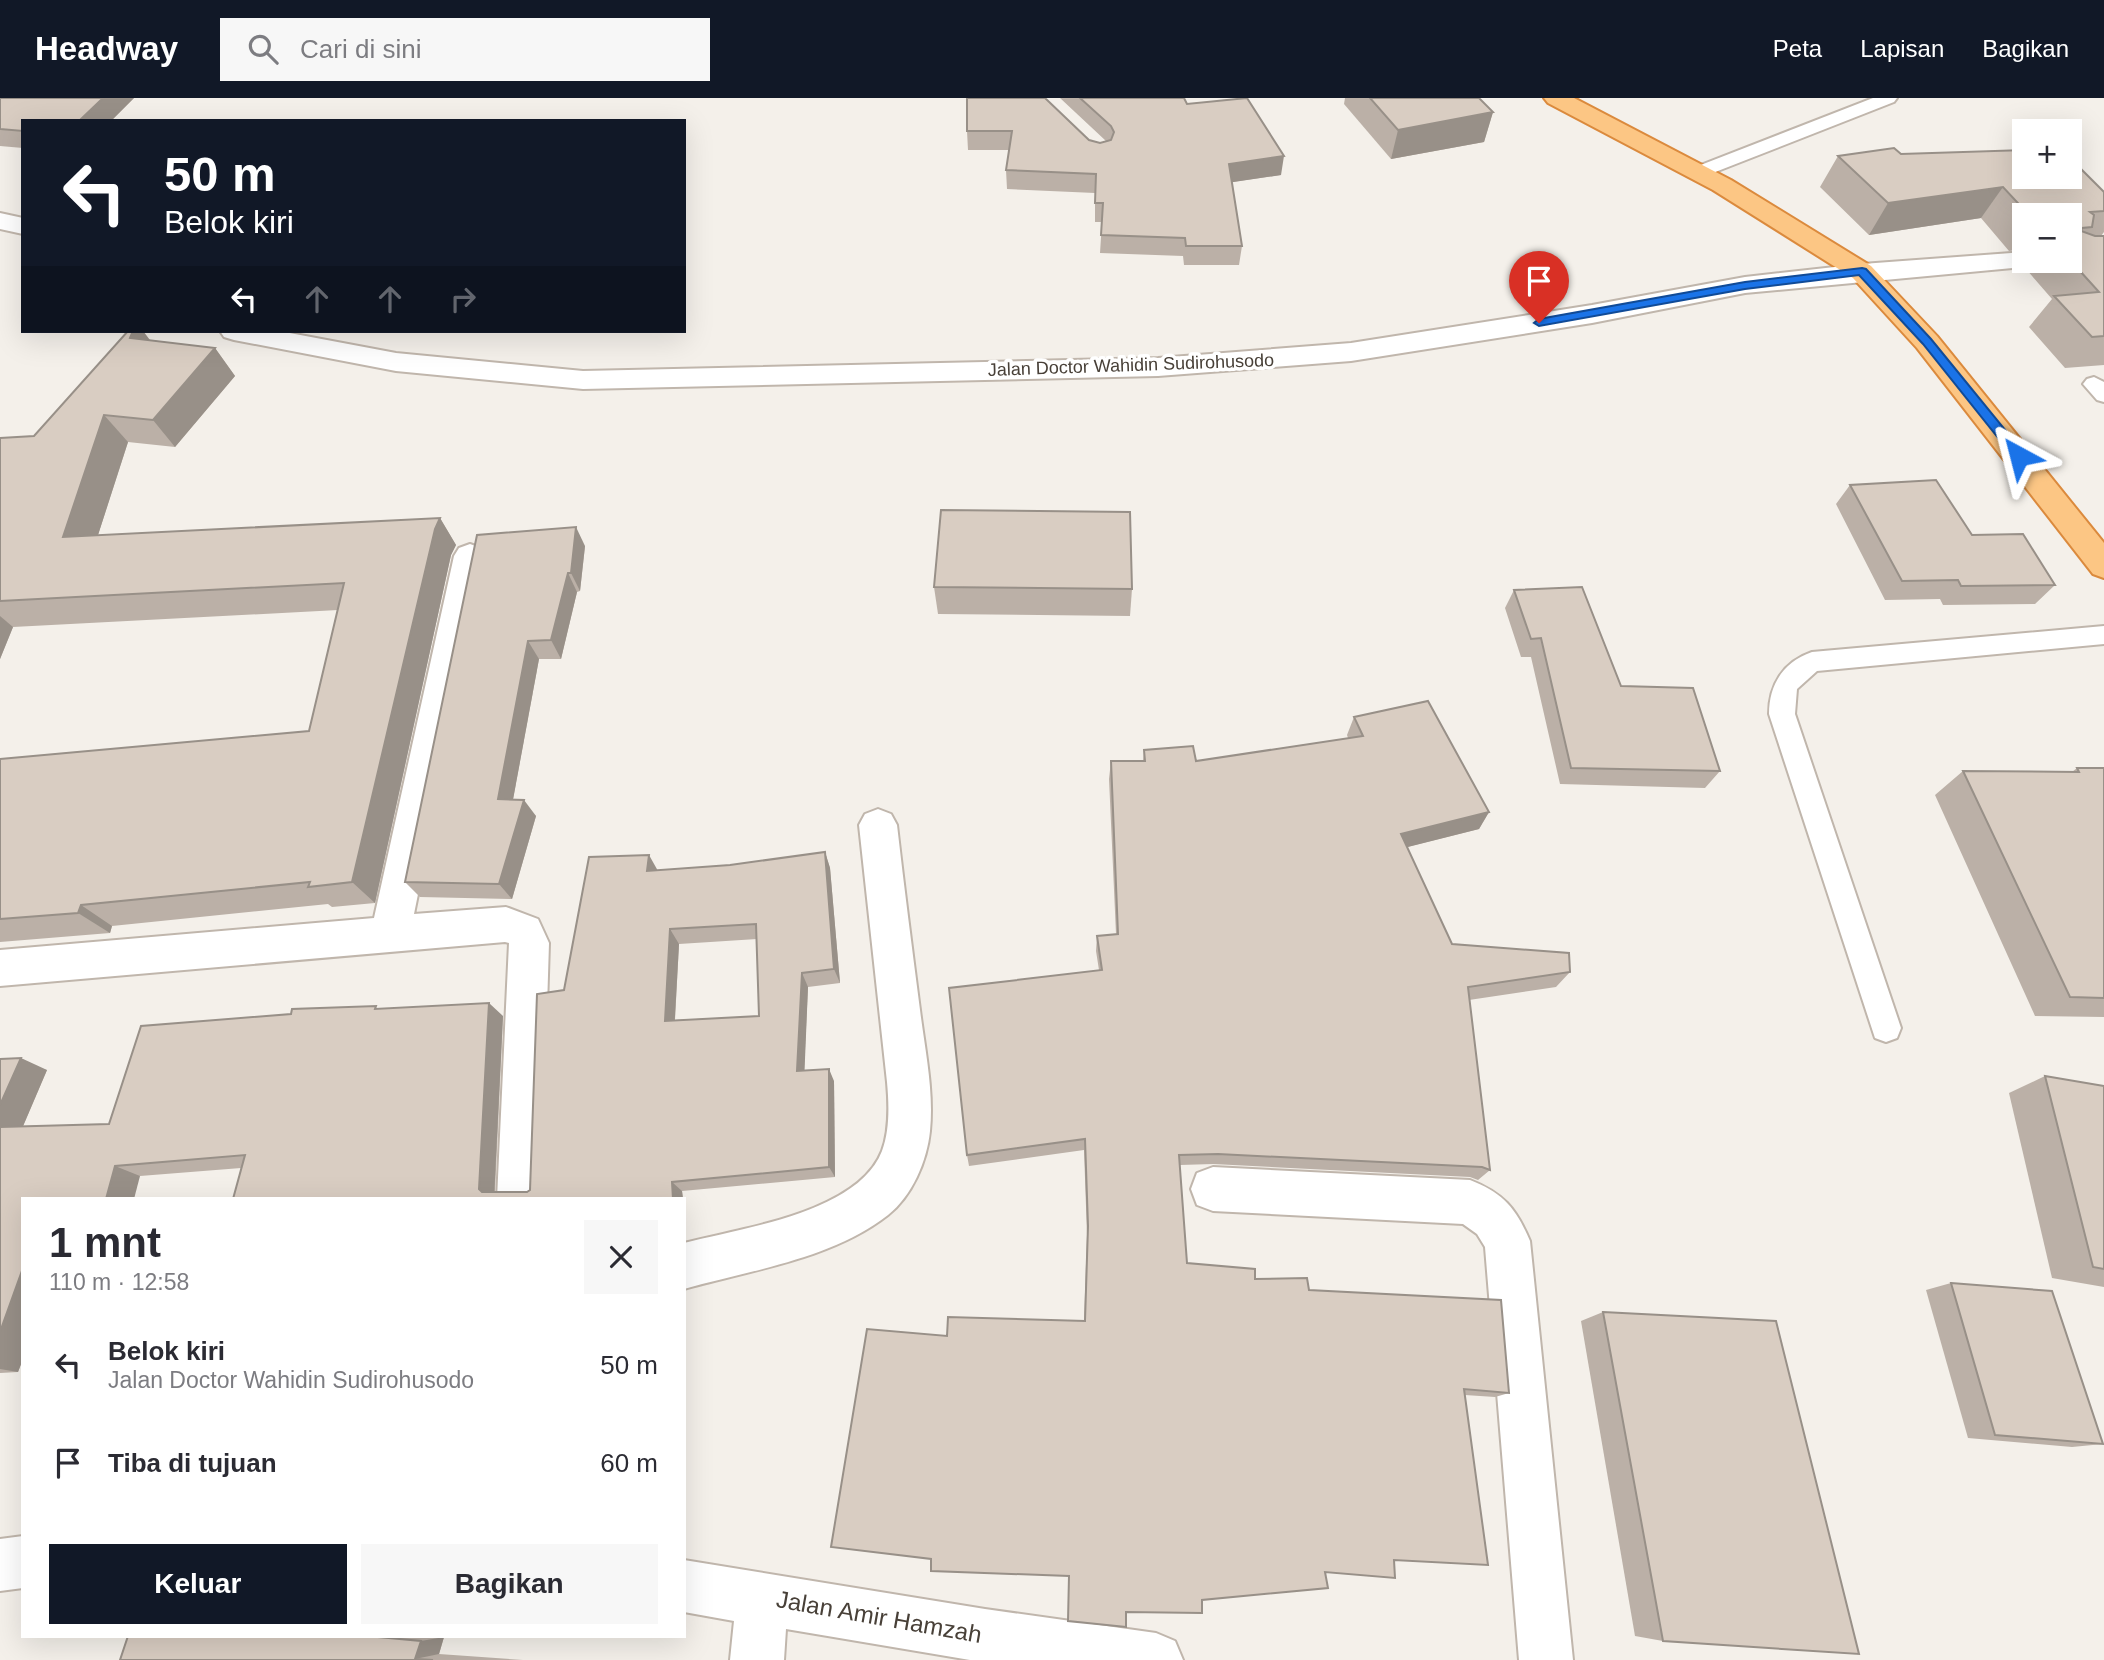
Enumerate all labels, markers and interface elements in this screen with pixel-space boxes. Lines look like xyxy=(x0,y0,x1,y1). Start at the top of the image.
search box xyxy=(220,18,710,81)
text: Headway xyxy=(35,30,178,67)
icon: search xyxy=(244,30,282,68)
text: Cari di sini xyxy=(300,34,421,64)
text: Peta xyxy=(1773,35,1822,62)
text: Lapisan xyxy=(1860,35,1944,62)
text: Bagikan xyxy=(1982,35,2069,62)
map controls xyxy=(2012,119,2082,273)
button: + xyxy=(2012,119,2082,189)
icon: left xyxy=(49,147,140,238)
text: 50 m xyxy=(164,147,276,201)
button: − xyxy=(2012,203,2082,273)
text: Belok kiri xyxy=(164,204,294,240)
pin xyxy=(1509,251,1569,323)
icon: arrive xyxy=(1520,262,1558,300)
icon: left xyxy=(225,280,263,318)
icon: ahead xyxy=(298,280,336,318)
icon: ahead xyxy=(371,280,409,318)
icon: right xyxy=(444,280,482,318)
street label: Jalan Doctor Wahidin Sudirohusodo xyxy=(987,350,1275,380)
position arrow xyxy=(1982,419,2056,493)
text: 1 mnt xyxy=(49,1219,161,1266)
button: close xyxy=(584,1220,658,1294)
text: 110 m · 12:58 xyxy=(49,1269,189,1295)
text: Belok kiri xyxy=(108,1336,225,1366)
icon: left xyxy=(49,1346,87,1384)
text: 50 m xyxy=(600,1350,658,1380)
text: Jalan Doctor Wahidin Sudirohusodo xyxy=(108,1367,474,1393)
icon: arrive xyxy=(49,1444,87,1482)
text: Tiba di tujuan xyxy=(108,1448,277,1478)
text: 60 m xyxy=(600,1448,658,1478)
button: Keluar xyxy=(49,1544,347,1624)
button: Bagikan xyxy=(361,1544,658,1624)
street label: Jalan Amir Hamzah xyxy=(774,1585,984,1648)

